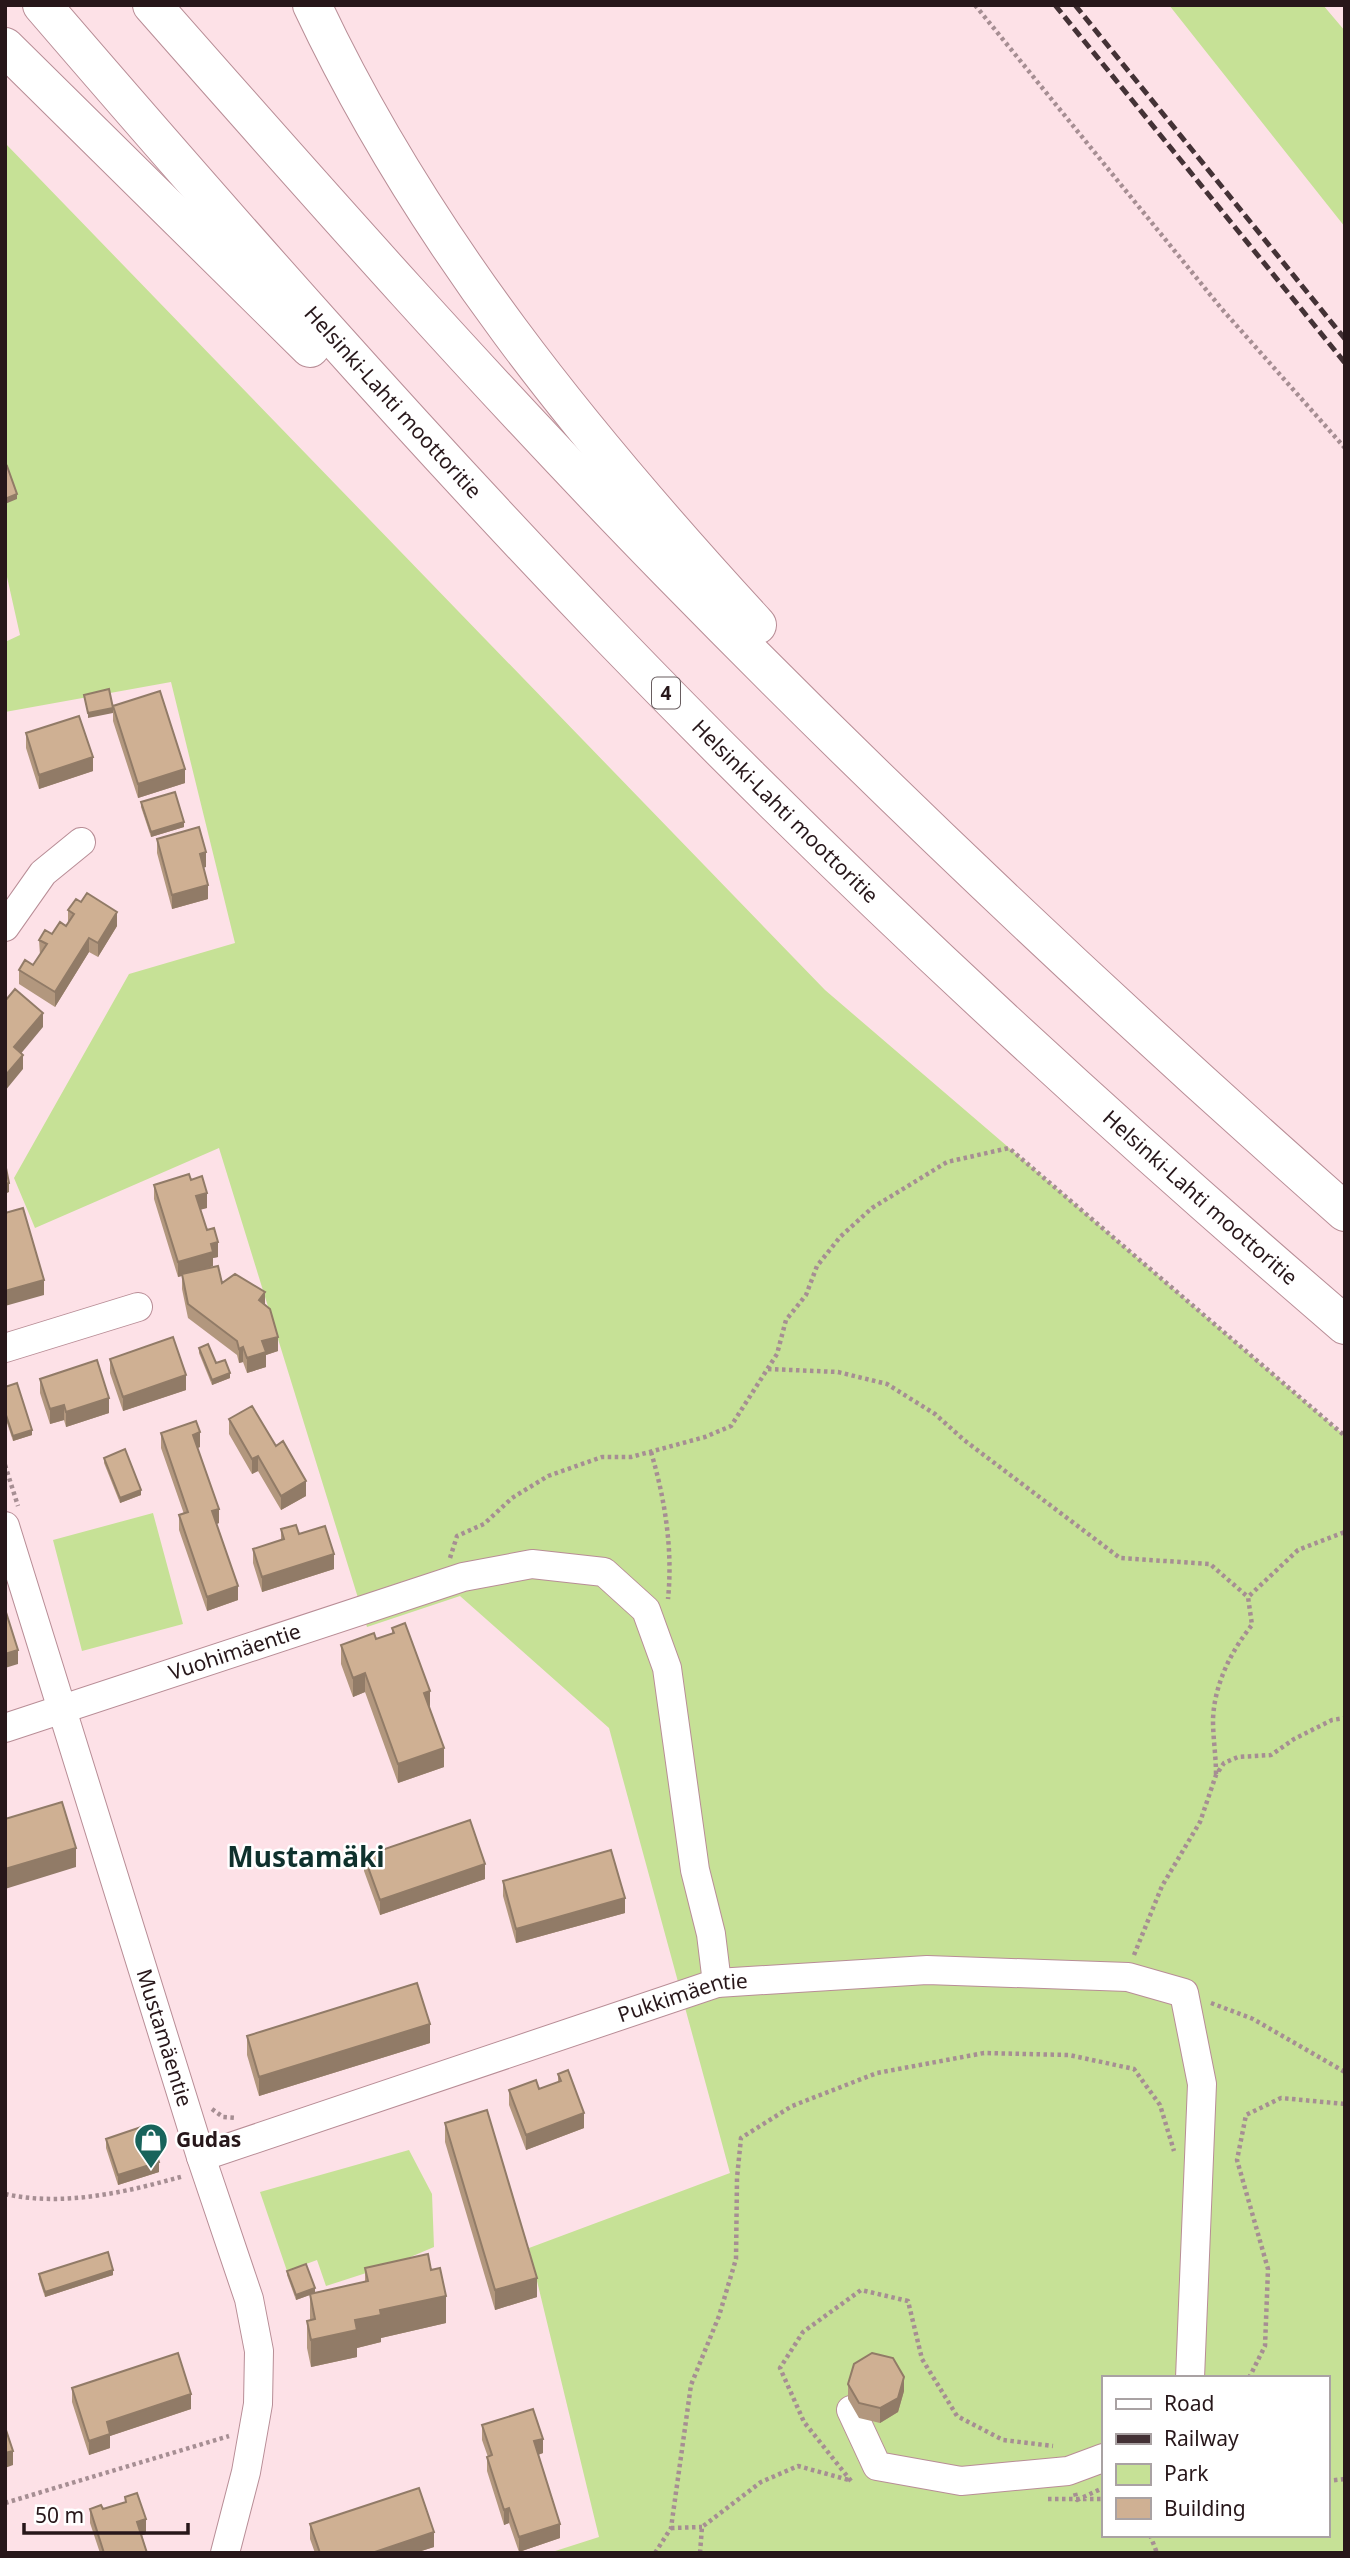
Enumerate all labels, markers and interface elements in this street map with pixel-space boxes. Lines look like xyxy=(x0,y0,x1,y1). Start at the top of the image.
street label: Helsinki-Lahti moottoritie xyxy=(299,299,488,504)
road number: 4 xyxy=(652,678,680,708)
street label: Helsinki-Lahti moottoritie xyxy=(686,713,885,909)
street label: Helsinki-Lahti moottoritie xyxy=(1097,1104,1304,1291)
street label: Vuohimäentie xyxy=(165,1616,304,1686)
district label: Mustamäki xyxy=(227,1837,385,1875)
street label: Mustamäentie xyxy=(130,1965,199,2110)
street label: Pukkimäentie xyxy=(614,1966,749,2029)
shop icon: Gudas xyxy=(132,2121,170,2170)
place label: Gudas xyxy=(176,2125,241,2153)
legend xyxy=(1102,2376,1329,2537)
text: Road xyxy=(1164,2389,1214,2417)
text: Railway xyxy=(1164,2424,1239,2452)
text: Park xyxy=(1164,2459,1209,2487)
scale bar xyxy=(24,2492,189,2536)
text: Building xyxy=(1164,2494,1246,2522)
text: 50 m xyxy=(35,2501,84,2529)

